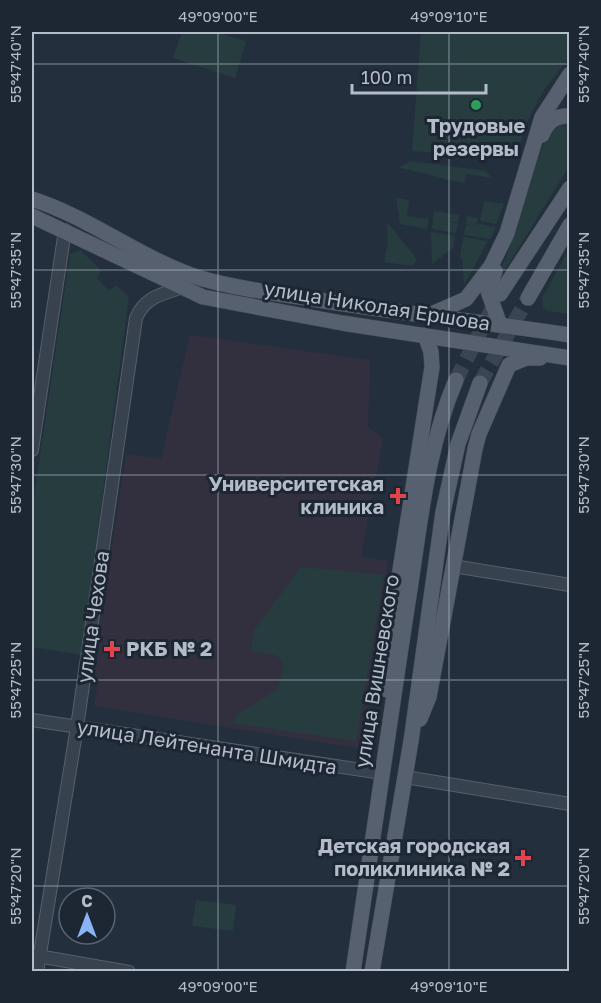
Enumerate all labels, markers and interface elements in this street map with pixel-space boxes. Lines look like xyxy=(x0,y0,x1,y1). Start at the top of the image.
text: 49°09'00"E xyxy=(178,7,258,25)
text: 49°09'10"E xyxy=(410,7,488,25)
text: 55°47'40"N xyxy=(6,25,24,103)
text: 55°47'40"N xyxy=(574,25,592,103)
scale bar xyxy=(352,57,486,95)
text: 100 m xyxy=(361,66,412,88)
marker: Трудовые резервы xyxy=(469,98,483,112)
place label: Трудовые резервы xyxy=(427,113,525,160)
text: 55°47'35"N xyxy=(6,231,24,309)
text: 55°47'35"N xyxy=(574,231,592,309)
street label: улица Николая Ершова xyxy=(262,275,492,335)
text: 55°47'30"N xyxy=(6,436,24,514)
text: 55°47'30"N xyxy=(574,436,592,514)
place label: Университетская клиника xyxy=(209,471,384,518)
marker: Университетская клиника xyxy=(389,487,407,505)
street label: улица Чехова xyxy=(71,549,113,685)
street label: улица Вишневского xyxy=(349,572,403,769)
place label: РКБ № 2 xyxy=(126,636,212,660)
marker: РКБ № 2 xyxy=(103,640,121,658)
text: 55°47'25"N xyxy=(6,642,24,718)
text: 55°47'25"N xyxy=(574,642,592,718)
street label: улица Лейтенанта Шмидта xyxy=(75,714,339,778)
place label: Детская городская поликлиника № 2 xyxy=(318,833,510,880)
text: 55°47'20"N xyxy=(6,847,24,925)
text: 55°47'20"N xyxy=(574,847,592,925)
marker: Детская городская поликлиника № 2 xyxy=(514,849,532,867)
north arrow xyxy=(57,886,117,946)
text: С xyxy=(81,891,93,911)
text: 49°09'00"E xyxy=(178,977,258,995)
text: 49°09'10"E xyxy=(410,977,488,995)

